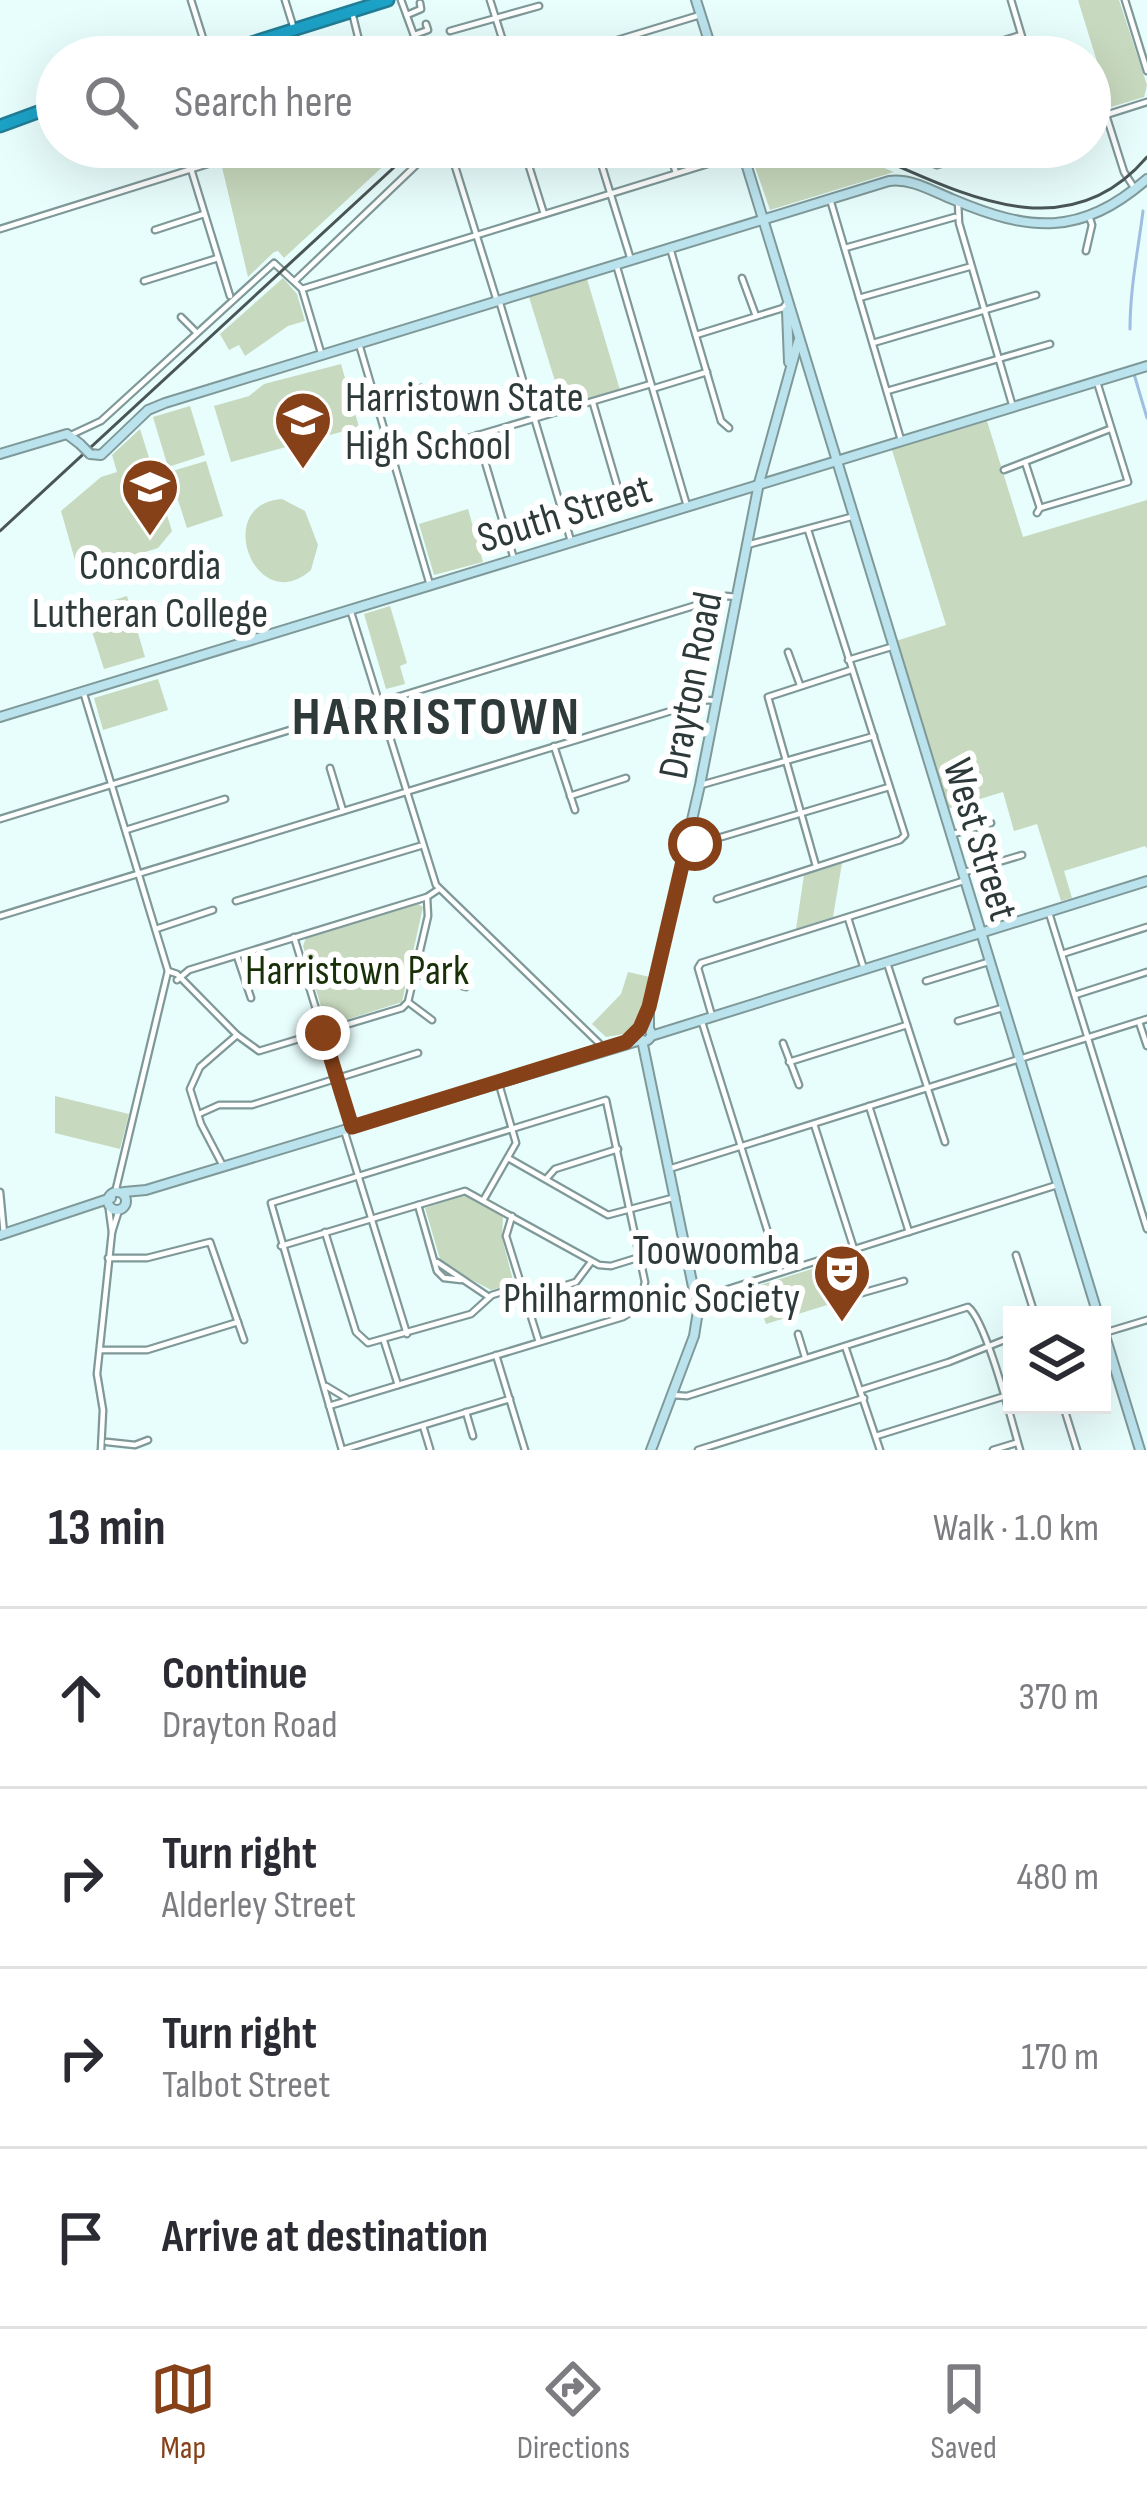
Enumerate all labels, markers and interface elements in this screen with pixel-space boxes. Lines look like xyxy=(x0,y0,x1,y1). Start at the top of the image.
search box xyxy=(36,36,1111,168)
icon: search xyxy=(78,69,144,135)
text: Search here xyxy=(174,75,353,130)
place label: Harristown State High School xyxy=(345,373,584,472)
school or university icon: Harristown State High School xyxy=(272,389,334,471)
school or university icon: Concordia Lutheran College xyxy=(119,456,181,538)
street label: South Street xyxy=(472,464,658,565)
place label: Concordia Lutheran College xyxy=(32,541,268,640)
street label: Drayton Road xyxy=(648,588,735,783)
district label: HARRISTOWN xyxy=(292,685,582,750)
street label: West Street xyxy=(931,753,1028,927)
route start xyxy=(668,817,722,871)
park label: Harristown Park xyxy=(245,946,469,997)
route end xyxy=(296,1006,350,1060)
place label: Toowoomba Philharmonic Society xyxy=(503,1226,800,1325)
theatre icon: Toowoomba Philharmonic Society xyxy=(811,1242,873,1324)
map controls xyxy=(1003,1306,1111,1414)
button: layers xyxy=(1003,1306,1111,1414)
text: 13 min xyxy=(48,1498,166,1559)
text: Walk · 1.0 km xyxy=(933,1505,1099,1552)
text: Continue xyxy=(162,1647,308,1702)
icon: ahead xyxy=(48,1665,114,1731)
text: 370 m xyxy=(1019,1674,1099,1721)
text: Drayton Road xyxy=(162,1702,338,1749)
text: Turn right xyxy=(162,1827,317,1882)
icon: right xyxy=(48,1845,114,1911)
text: 480 m xyxy=(1017,1854,1099,1901)
text: Alderley Street xyxy=(162,1882,356,1929)
text: Turn right xyxy=(162,2007,317,2062)
icon: right xyxy=(48,2025,114,2091)
text: 170 m xyxy=(1021,2034,1099,2081)
text: Talbot Street xyxy=(162,2062,330,2109)
icon: arrive xyxy=(48,2205,114,2271)
text: Arrive at destination xyxy=(162,2210,488,2265)
tab: Map xyxy=(150,2356,216,2468)
tab: Directions xyxy=(517,2356,630,2468)
tab: Saved xyxy=(931,2356,997,2468)

